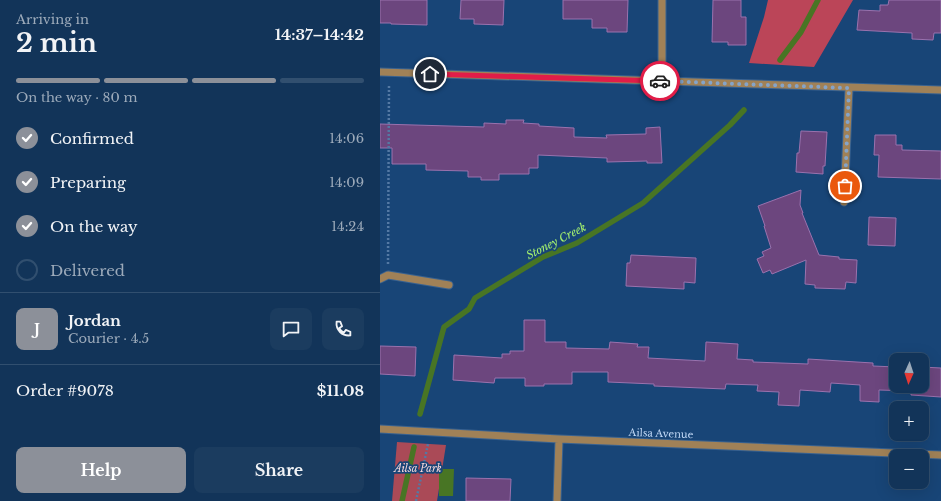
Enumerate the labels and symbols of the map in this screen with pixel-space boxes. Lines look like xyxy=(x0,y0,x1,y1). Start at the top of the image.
pin xyxy=(413,57,447,91)
courier xyxy=(640,61,680,101)
pin xyxy=(828,169,862,203)
water label: Stoney Creek xyxy=(524,220,589,262)
north arrow xyxy=(889,353,929,393)
street label: Ailsa Avenue xyxy=(627,426,694,441)
park label: Ailsa Park xyxy=(392,462,442,475)

